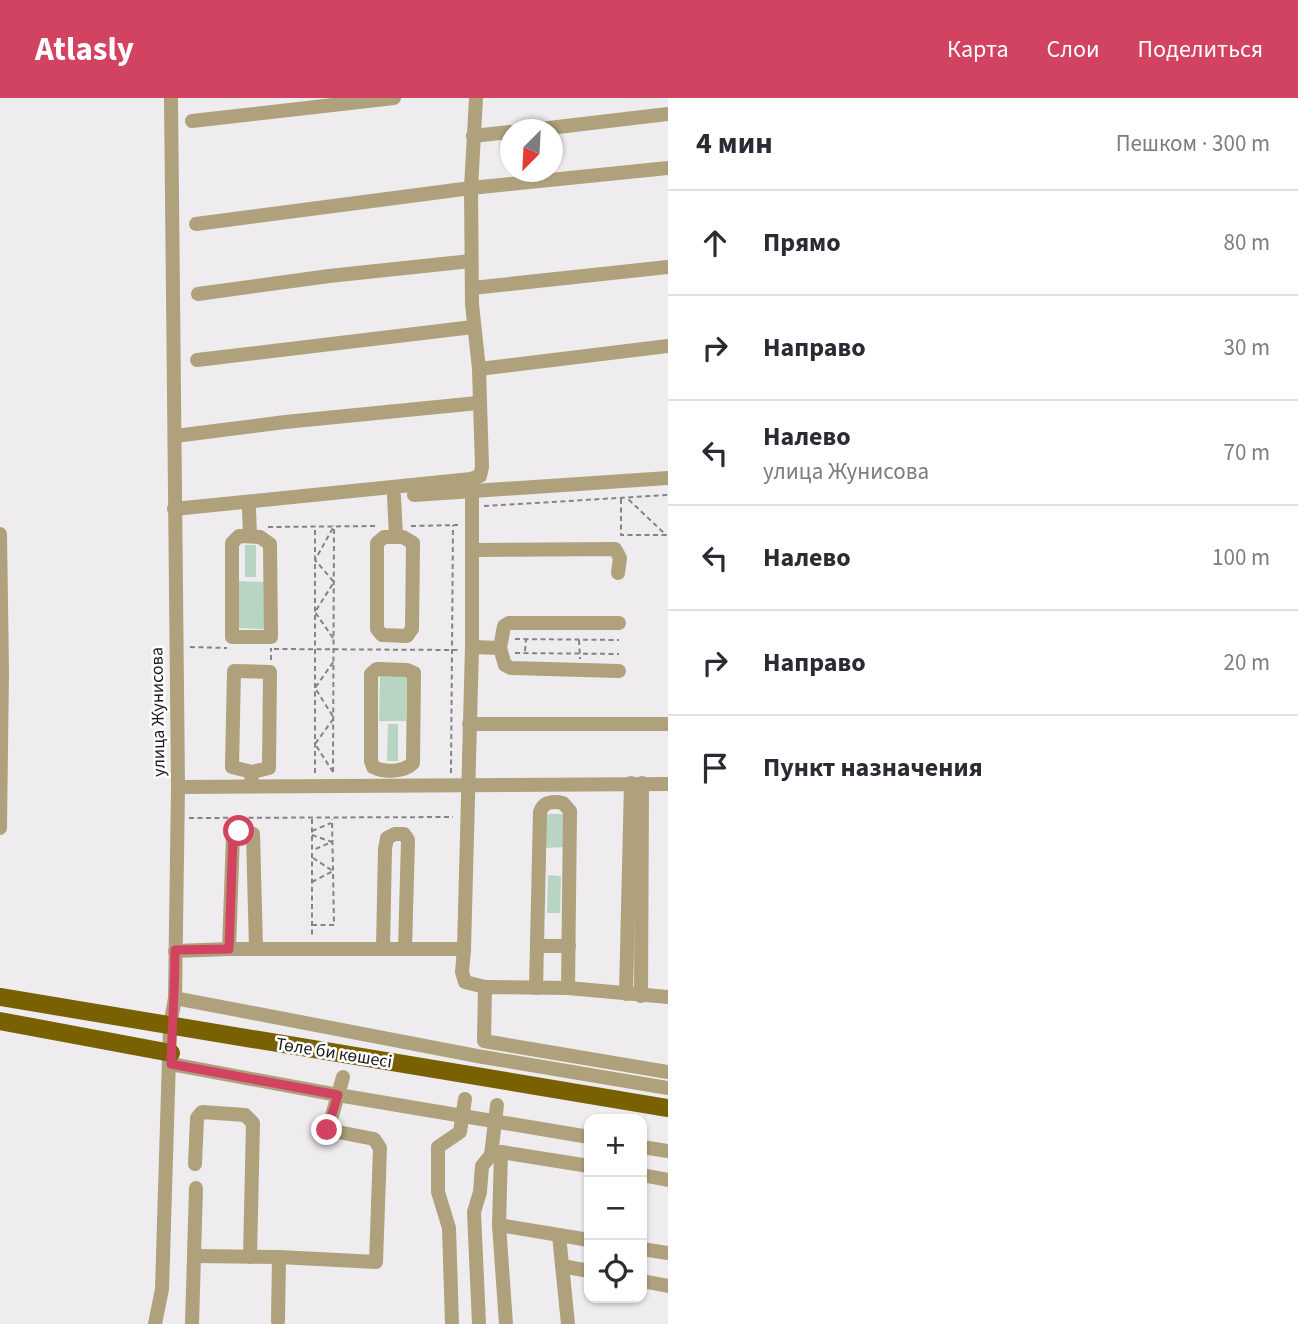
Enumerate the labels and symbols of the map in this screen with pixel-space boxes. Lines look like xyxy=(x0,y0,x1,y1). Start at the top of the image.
north arrow xyxy=(500,119,563,182)
street label: улица Жунисова xyxy=(144,647,172,777)
route start xyxy=(223,815,254,846)
street label: Төле би көшесі xyxy=(274,1031,394,1075)
route end xyxy=(311,1114,342,1145)

